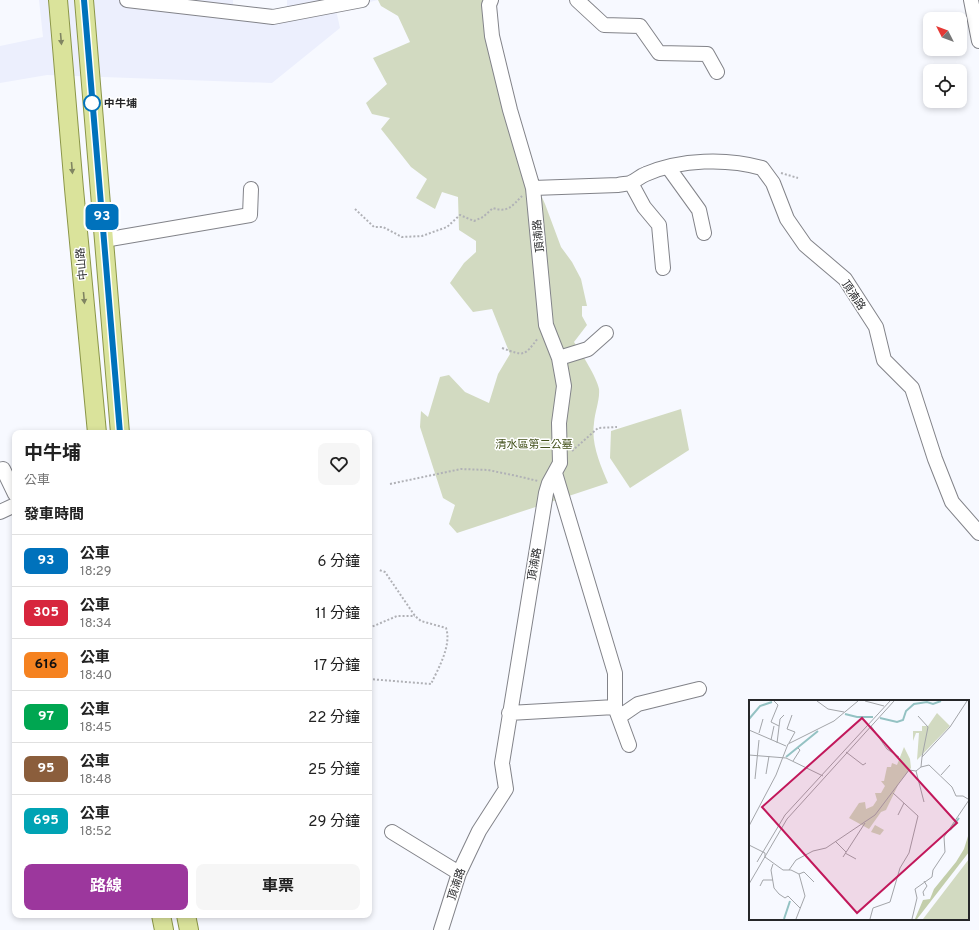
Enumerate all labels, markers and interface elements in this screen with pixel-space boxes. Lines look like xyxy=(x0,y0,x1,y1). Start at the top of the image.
north arrow xyxy=(923,12,967,56)
map controls xyxy=(923,12,967,108)
one-way arrow xyxy=(58,33,65,45)
button: locate xyxy=(923,64,967,108)
marker: 中牛埔 xyxy=(83,94,101,112)
place label: 中牛埔 xyxy=(104,97,137,111)
one-way arrow xyxy=(69,162,75,174)
line badge: 93 xyxy=(84,204,120,230)
text: 93 xyxy=(94,208,111,225)
street label: 頂湳路 xyxy=(530,219,548,253)
street label: 中山路 xyxy=(74,247,90,281)
street label: 頂湳路 xyxy=(838,278,868,313)
one-way arrow xyxy=(81,292,87,304)
park label: 清水區第二公墓 xyxy=(496,438,573,452)
text: 中牛埔 xyxy=(24,442,81,466)
button: heart xyxy=(318,443,360,485)
text: 公車 xyxy=(24,473,50,489)
text: 發車時間 xyxy=(24,506,84,525)
text: 公車 xyxy=(80,545,110,564)
street label: 頂湳路 xyxy=(525,547,545,582)
text: 93 xyxy=(38,552,55,569)
text: 6 分鐘 xyxy=(318,553,360,572)
text: 18:29 xyxy=(80,564,111,580)
text: 公車 xyxy=(80,597,110,616)
text: 305 xyxy=(33,604,59,621)
text: 11 分鐘 xyxy=(315,605,360,624)
text: 18:34 xyxy=(80,616,112,632)
text: 公車 xyxy=(80,649,110,668)
text: 616 xyxy=(35,656,57,673)
text: 17 分鐘 xyxy=(314,657,360,676)
text: 18:40 xyxy=(80,668,112,684)
inset map xyxy=(749,700,969,920)
text: 公車 xyxy=(80,701,110,720)
text: 97 xyxy=(38,708,54,725)
text: 22 分鐘 xyxy=(308,709,360,728)
text: 18:45 xyxy=(80,720,112,736)
text: 公車 xyxy=(80,753,110,772)
text: 95 xyxy=(37,760,55,777)
text: 25 分鐘 xyxy=(308,761,360,780)
text: 18:48 xyxy=(80,772,112,788)
text: 公車 xyxy=(80,805,110,824)
text: 695 xyxy=(33,812,59,829)
text: 29 分鐘 xyxy=(308,813,360,832)
text: 18:52 xyxy=(80,824,112,840)
button: 路線 xyxy=(24,864,188,910)
button: 車票 xyxy=(196,864,360,910)
street label: 頂湳路 xyxy=(445,866,469,902)

